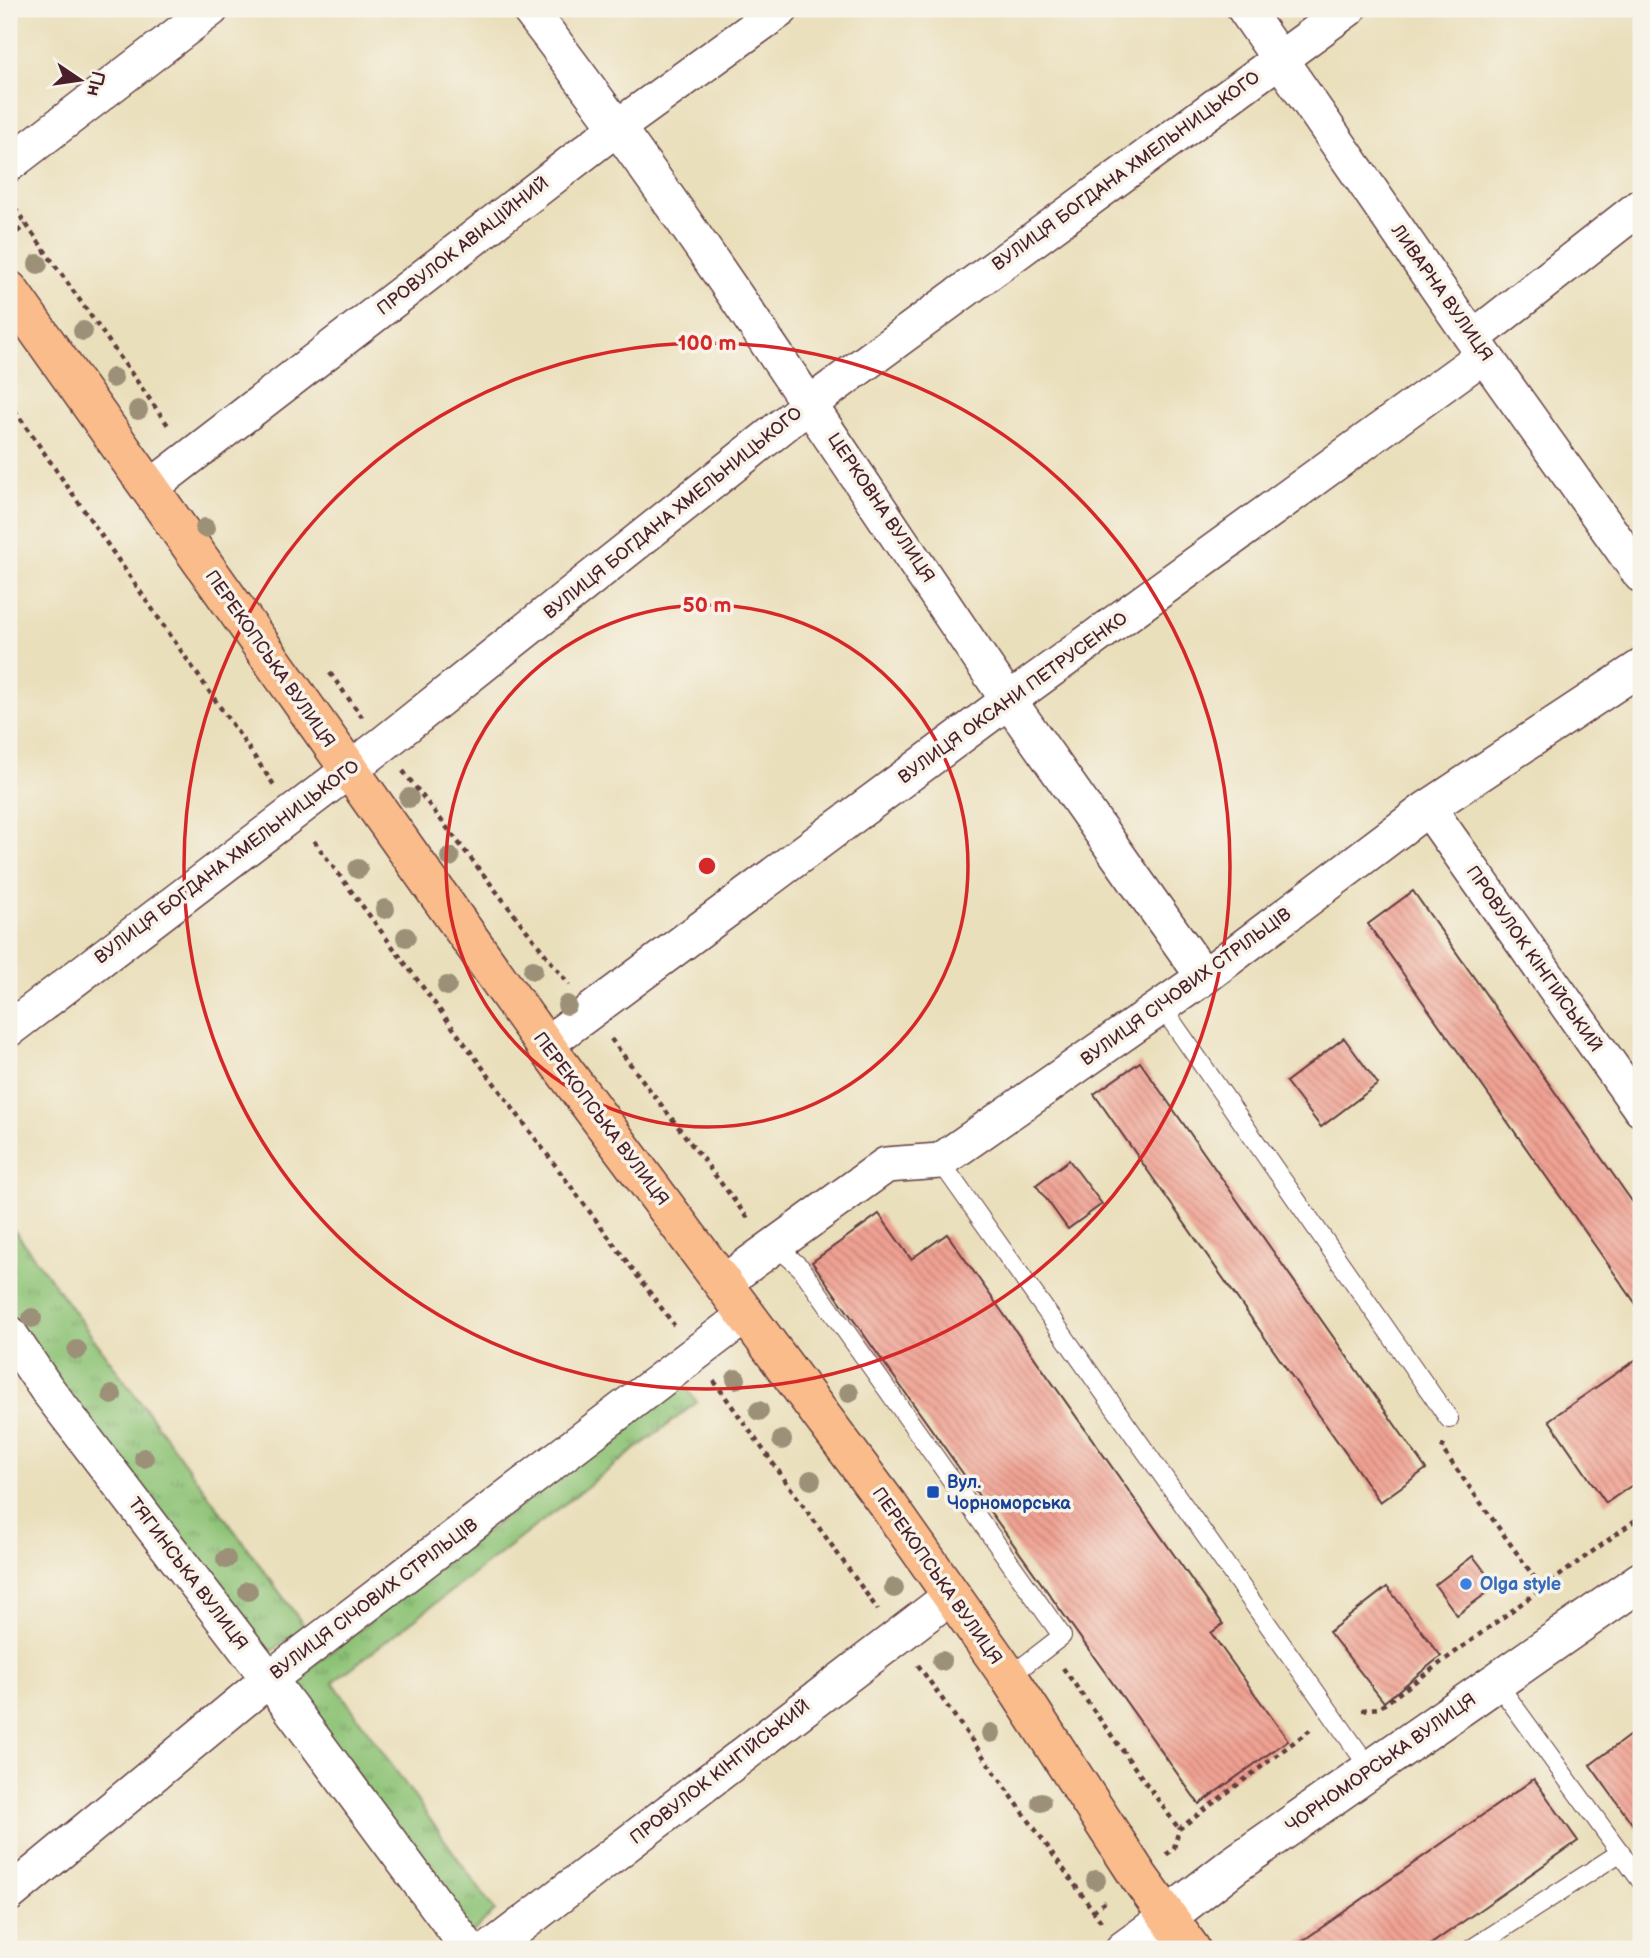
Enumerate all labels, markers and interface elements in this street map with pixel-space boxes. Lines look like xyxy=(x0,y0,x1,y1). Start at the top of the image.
north arrow xyxy=(46,46,116,116)
street label: ВУЛИЦЯ БОГДАНА ХМЕЛЬНИЦЬКОГО xyxy=(988,67,1264,275)
text: Пн xyxy=(81,69,109,98)
street label: ПРОВУЛОК АВІАЦІЙНИЙ xyxy=(373,172,553,320)
street label: ЛИВАРНА ВУЛИЦЯ xyxy=(1386,220,1497,365)
text: 100 m xyxy=(678,331,736,356)
street label: ВУЛИЦЯ БОГДАНА ХМЕЛЬНИЦЬКОГО xyxy=(540,402,806,624)
street label: ЦЕРКОВНА ВУЛИЦЯ xyxy=(823,429,939,587)
street label: ПЕРЕКОПСЬКА ВУЛИЦЯ xyxy=(201,566,339,752)
text: 50 m xyxy=(683,593,731,618)
street label: ВУЛИЦЯ ОКСАНИ ПЕТРУСЕНКО xyxy=(894,608,1132,788)
street label: ВУЛИЦЯ БОГДАНА ХМЕЛЬНИЦЬКОГО xyxy=(91,756,363,968)
centre of rings xyxy=(695,854,719,878)
street label: ПРОВУЛОК КІНГІЙСЬКИЙ xyxy=(1462,862,1606,1056)
street label: ВУЛИЦЯ СІЧОВИХ СТРІЛЬЦІВ xyxy=(1077,904,1295,1070)
street label: ПЕРЕКОПСЬКА ВУЛИЦЯ xyxy=(529,1028,673,1210)
place label: Вул. Чорноморська xyxy=(947,1472,1071,1514)
street label: ПЕРЕКОПСЬКА ВУЛИЦЯ xyxy=(868,1483,1006,1669)
marker: Вул. Чорноморська xyxy=(925,1484,941,1500)
street label: ТЯГИНСЬКА ВУЛИЦЯ xyxy=(124,1494,252,1654)
street label: ВУЛИЦЯ СІЧОВИХ СТРІЛЬЦІВ xyxy=(266,1514,482,1684)
place label: Olga style xyxy=(1480,1574,1561,1595)
marker: Olga style xyxy=(1458,1576,1474,1592)
street label: ЧОРНОМОРСЬКА ВУЛИЦЯ xyxy=(1282,1689,1480,1837)
street label: ПРОВУЛОК КІНГІЙСЬКИЙ xyxy=(626,1695,814,1849)

